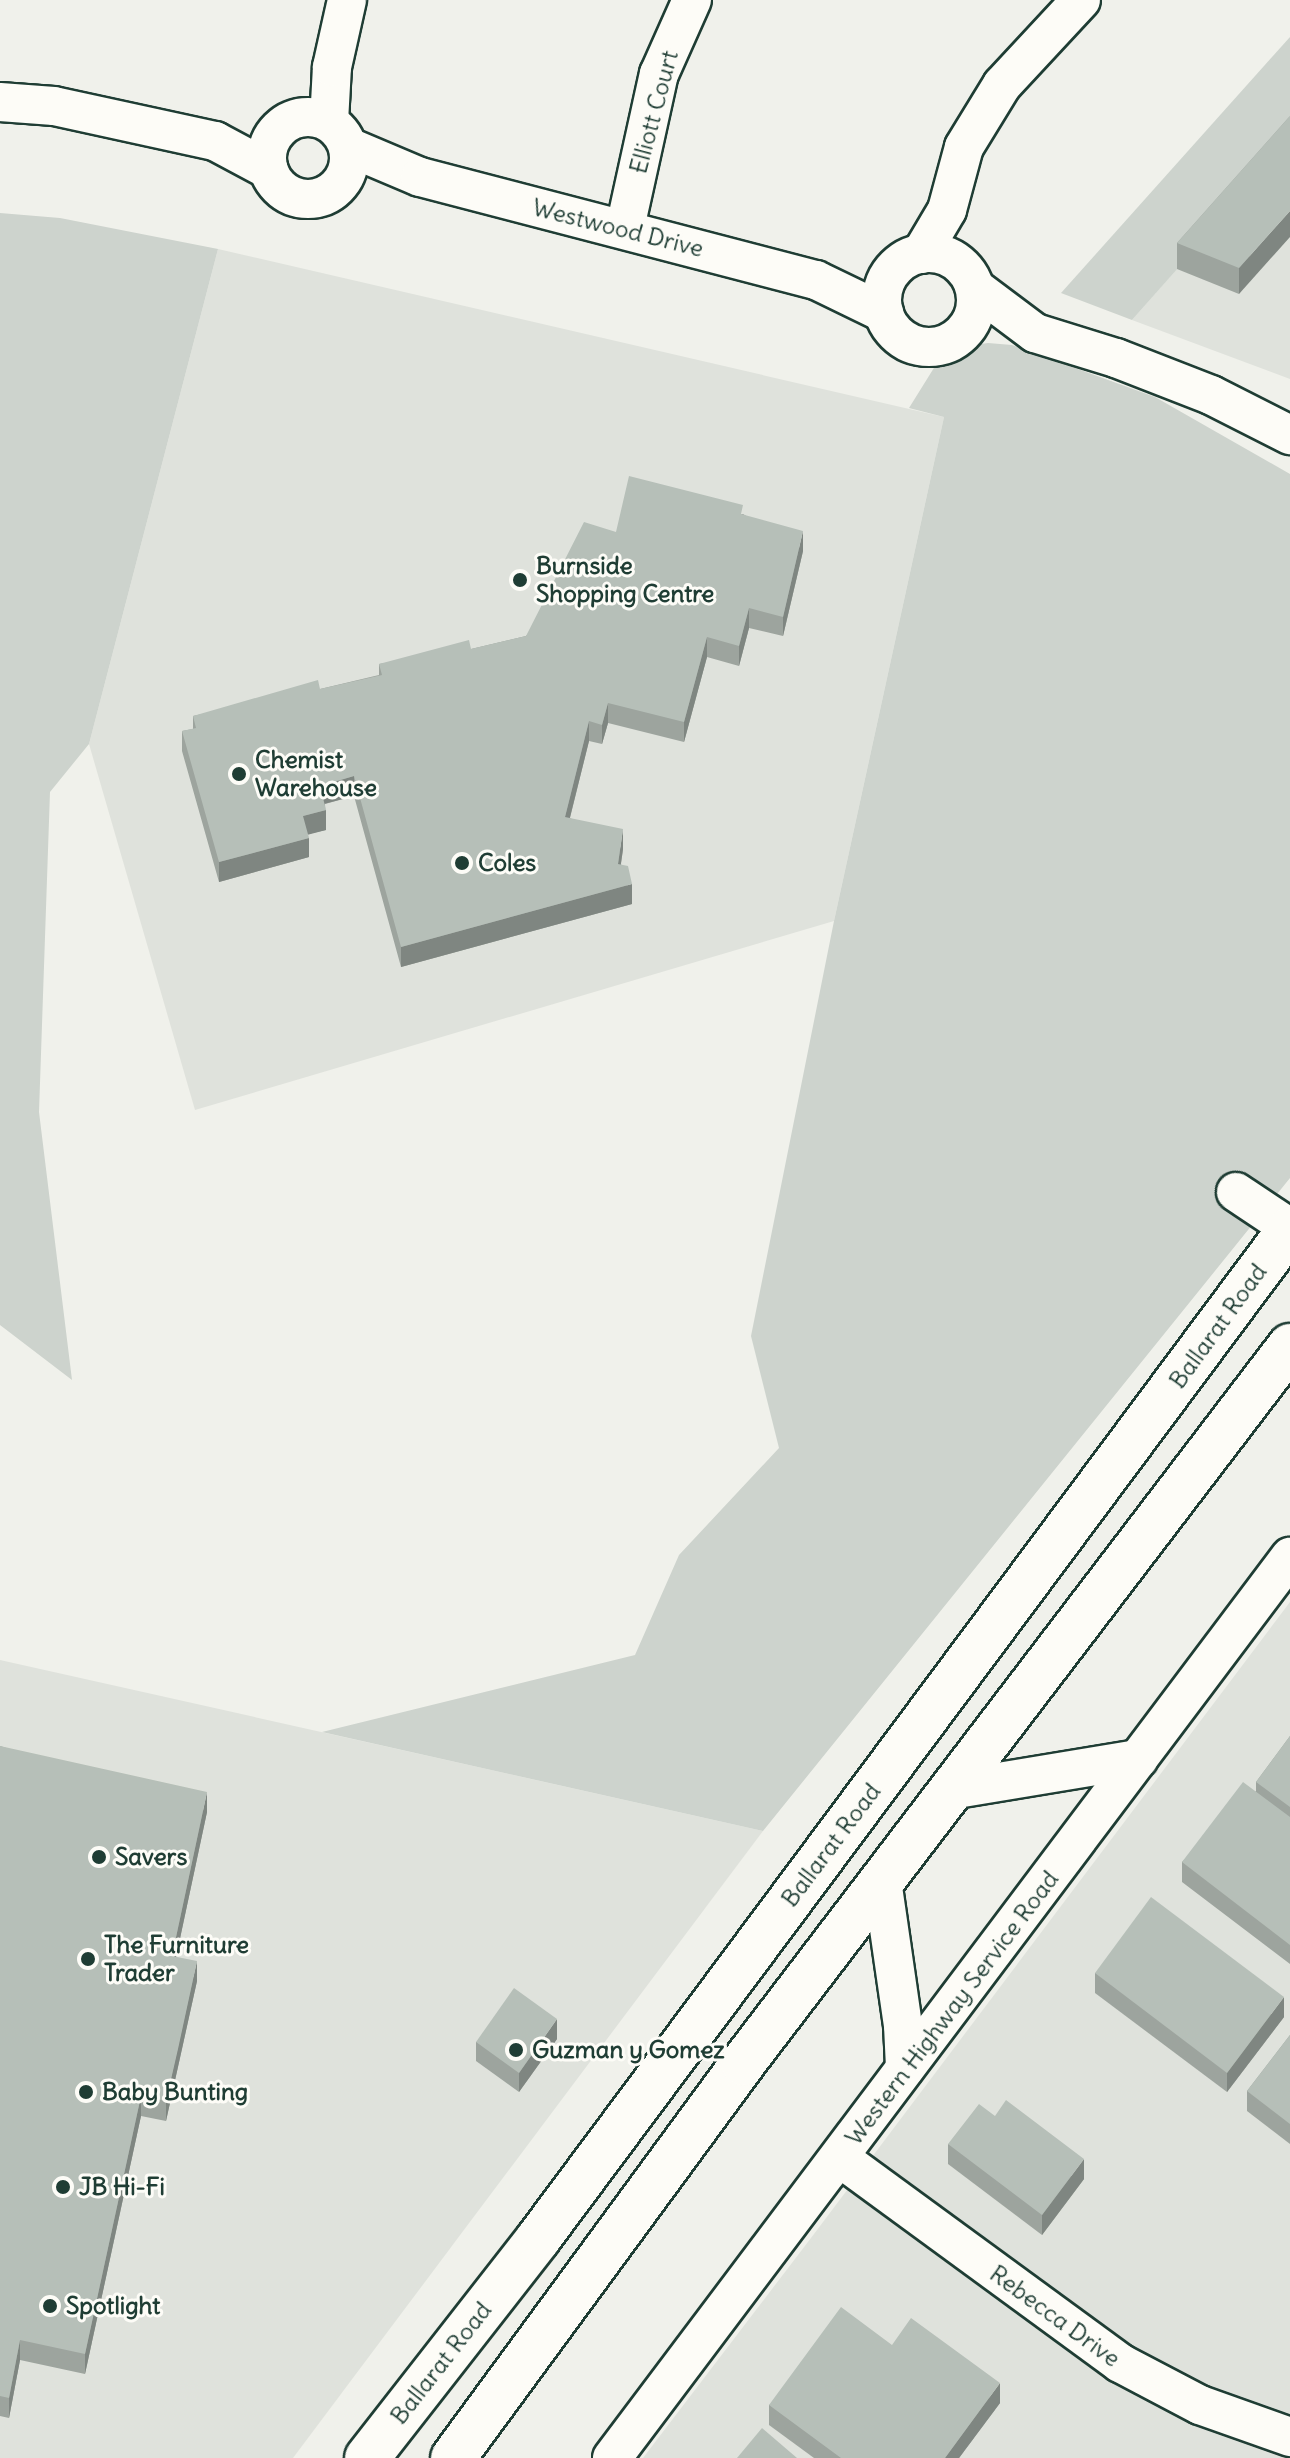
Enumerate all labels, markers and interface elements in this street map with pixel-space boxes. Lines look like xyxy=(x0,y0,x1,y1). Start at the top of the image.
street label: Elliott Court xyxy=(624,47,684,177)
street label: Westwood Drive xyxy=(529,193,707,263)
place label: Burnside Shopping Centre xyxy=(536,552,714,608)
marker: Burnside Shopping Centre xyxy=(511,571,529,589)
place label: Chemist Warehouse xyxy=(255,746,377,802)
marker: Chemist Warehouse xyxy=(230,765,248,783)
place label: Coles xyxy=(478,849,536,877)
marker: Coles xyxy=(453,854,471,872)
street label: Ballarat Road xyxy=(1163,1258,1273,1394)
street label: Ballarat Road xyxy=(775,1778,887,1912)
place label: Savers xyxy=(115,1843,187,1871)
marker: Savers xyxy=(90,1848,108,1866)
street label: Western Highway Service Road xyxy=(839,1865,1065,2151)
place label: The Furniture Trader xyxy=(104,1931,249,1987)
marker: The Furniture Trader xyxy=(79,1950,97,1968)
place label: Guzman y Gomez xyxy=(532,2036,725,2064)
marker: Guzman y Gomez xyxy=(507,2041,525,2059)
place label: Baby Bunting xyxy=(102,2078,248,2106)
marker: Baby Bunting xyxy=(77,2083,95,2101)
place label: JB Hi-Fi xyxy=(79,2173,165,2201)
marker: JB Hi-Fi xyxy=(54,2178,72,2196)
street label: Rebecca Drive xyxy=(984,2259,1126,2373)
place label: Spotlight xyxy=(66,2292,160,2320)
street label: Ballarat Road xyxy=(384,2296,498,2430)
marker: Spotlight xyxy=(41,2297,59,2315)

